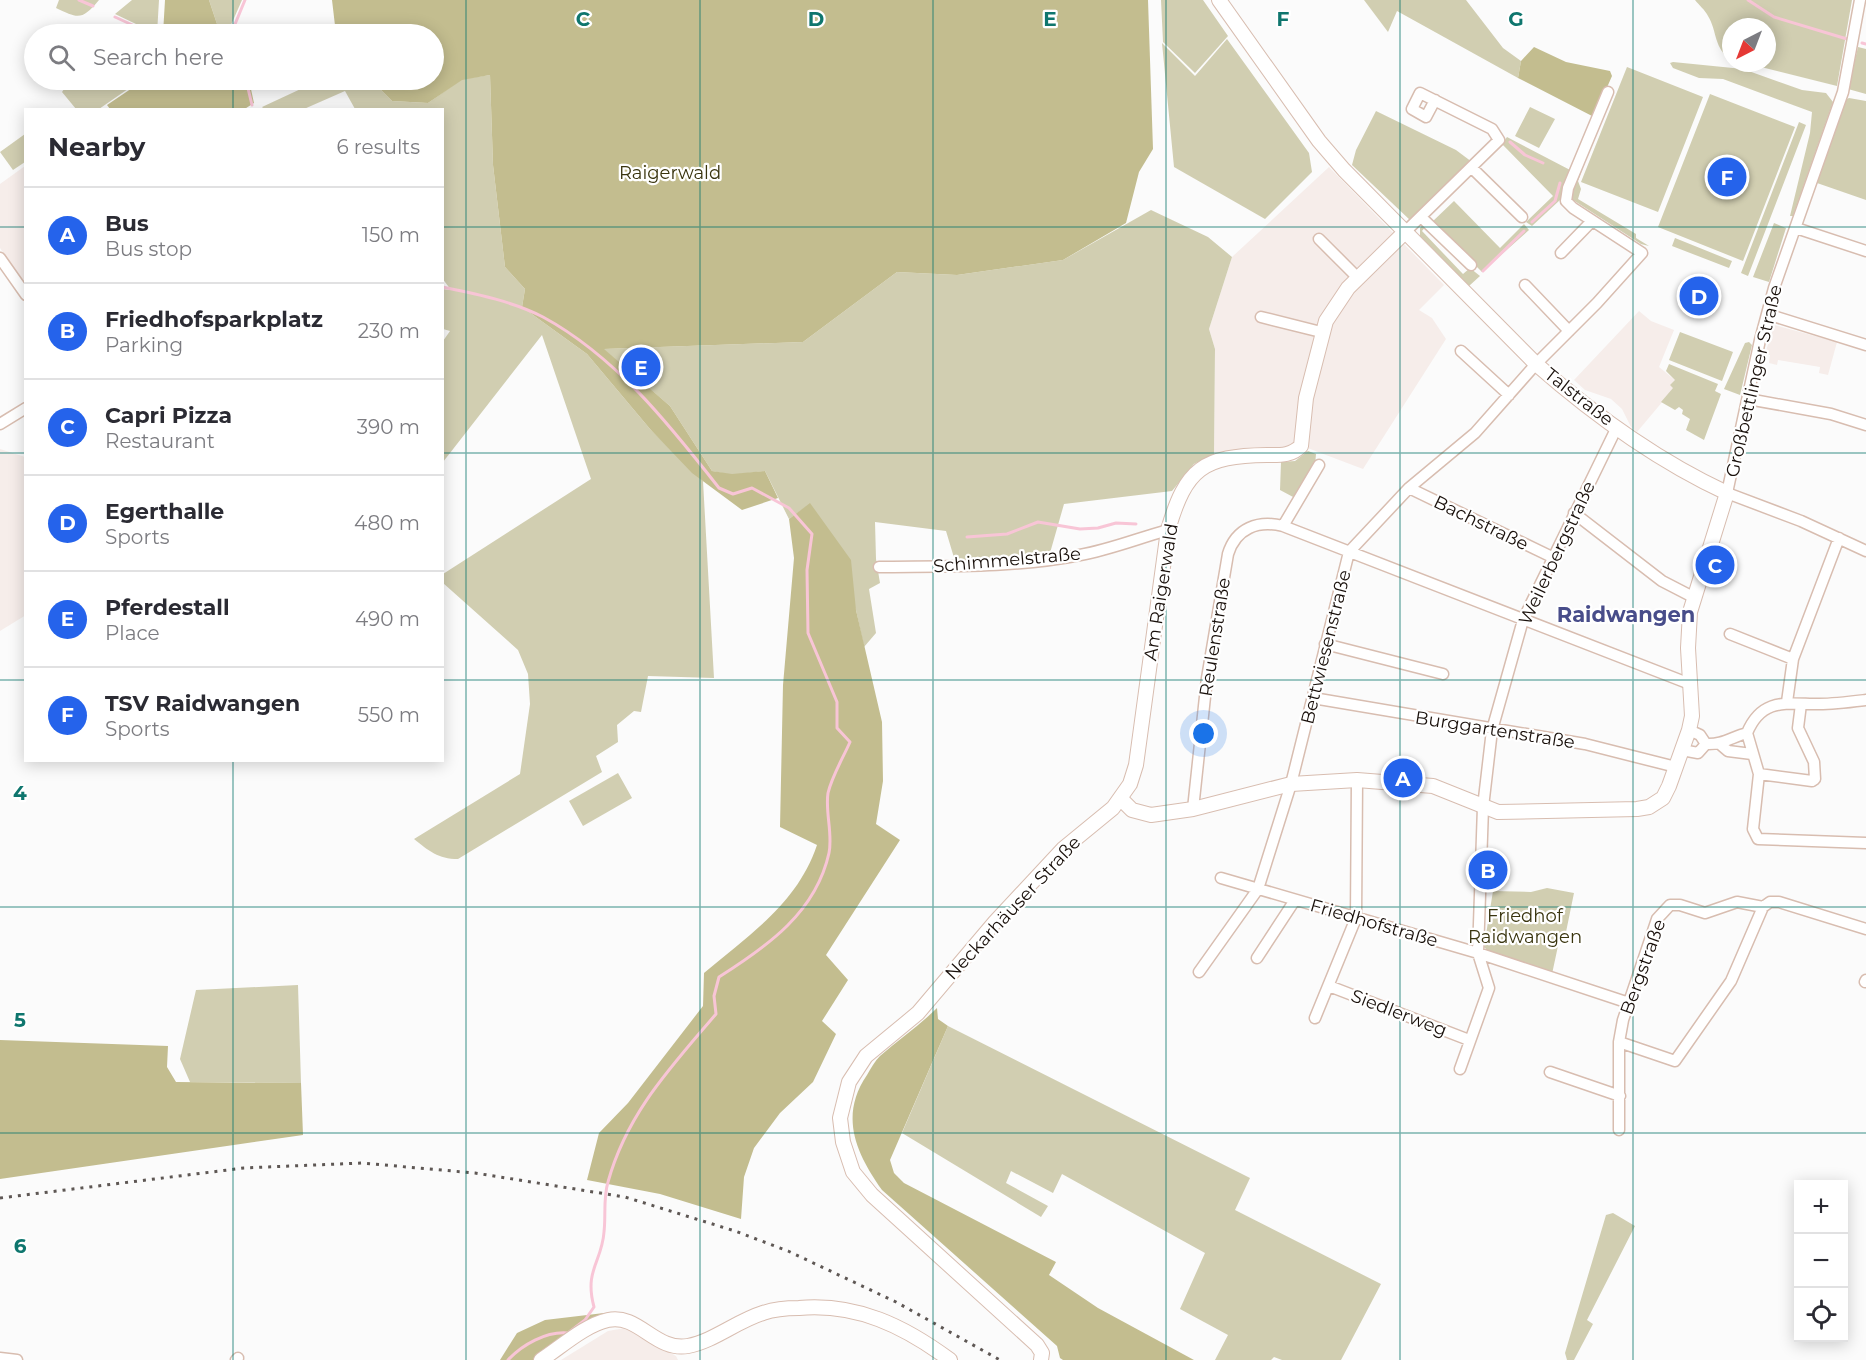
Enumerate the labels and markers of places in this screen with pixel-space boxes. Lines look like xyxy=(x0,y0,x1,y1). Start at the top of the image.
pin: F xyxy=(1708,154,1746,200)
pin: D xyxy=(1680,274,1718,318)
pin: E xyxy=(622,344,660,389)
pin: C xyxy=(1696,542,1734,588)
pin: A xyxy=(1384,756,1422,800)
pin: B xyxy=(1468,848,1508,892)

